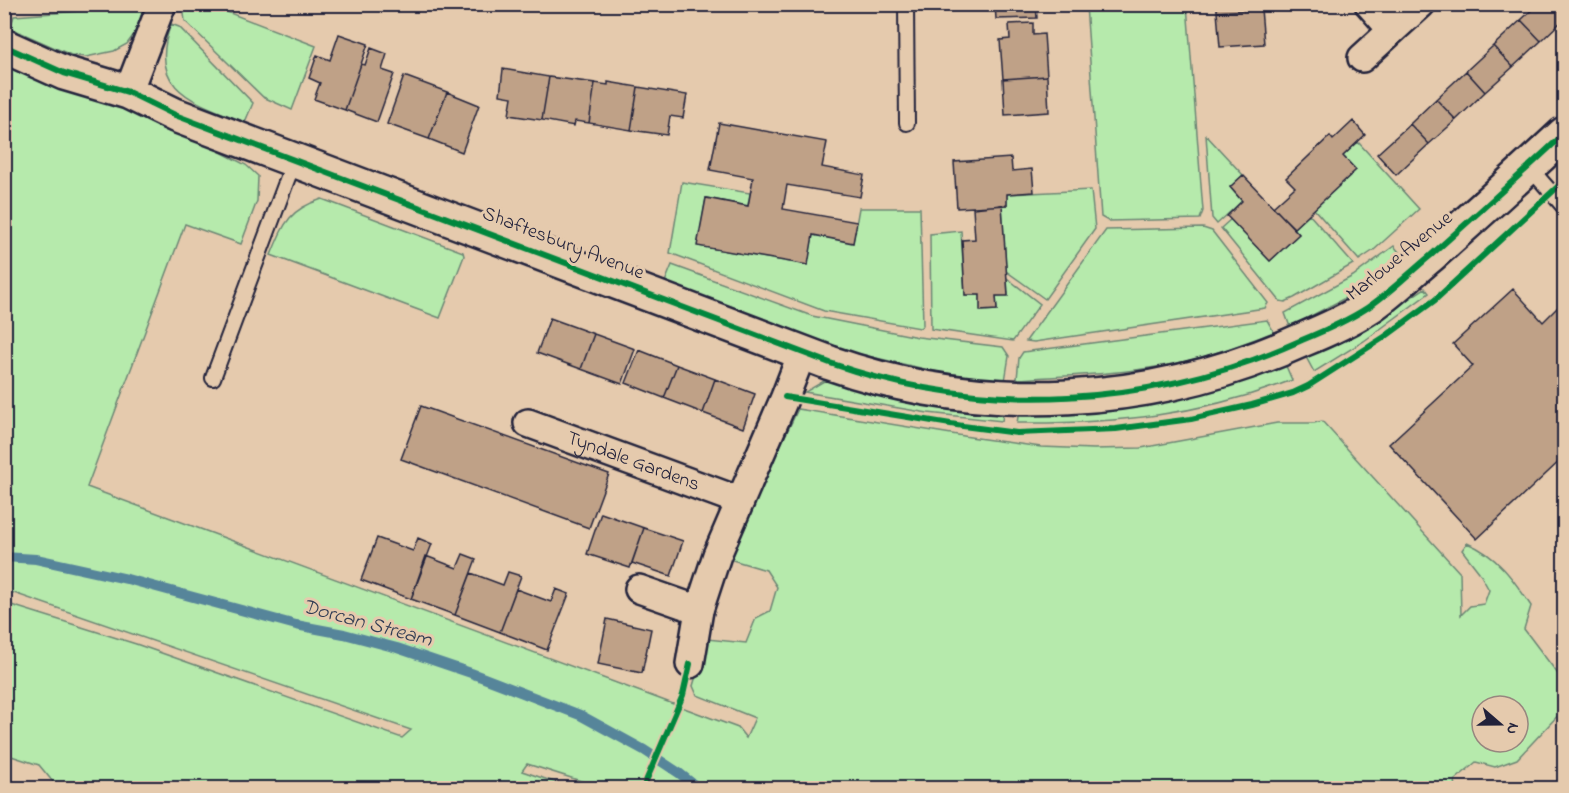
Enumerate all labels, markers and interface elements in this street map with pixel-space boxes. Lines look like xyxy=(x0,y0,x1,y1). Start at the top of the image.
street label: Shaftesbury Avenue xyxy=(478,200,648,288)
street label: Marlowe Avenue xyxy=(1340,205,1460,309)
street label: Tyndale Gardens xyxy=(562,424,704,499)
water label: Dorcan Stream xyxy=(299,592,436,656)
north arrow xyxy=(1470,694,1530,754)
text: N xyxy=(1499,719,1525,738)

